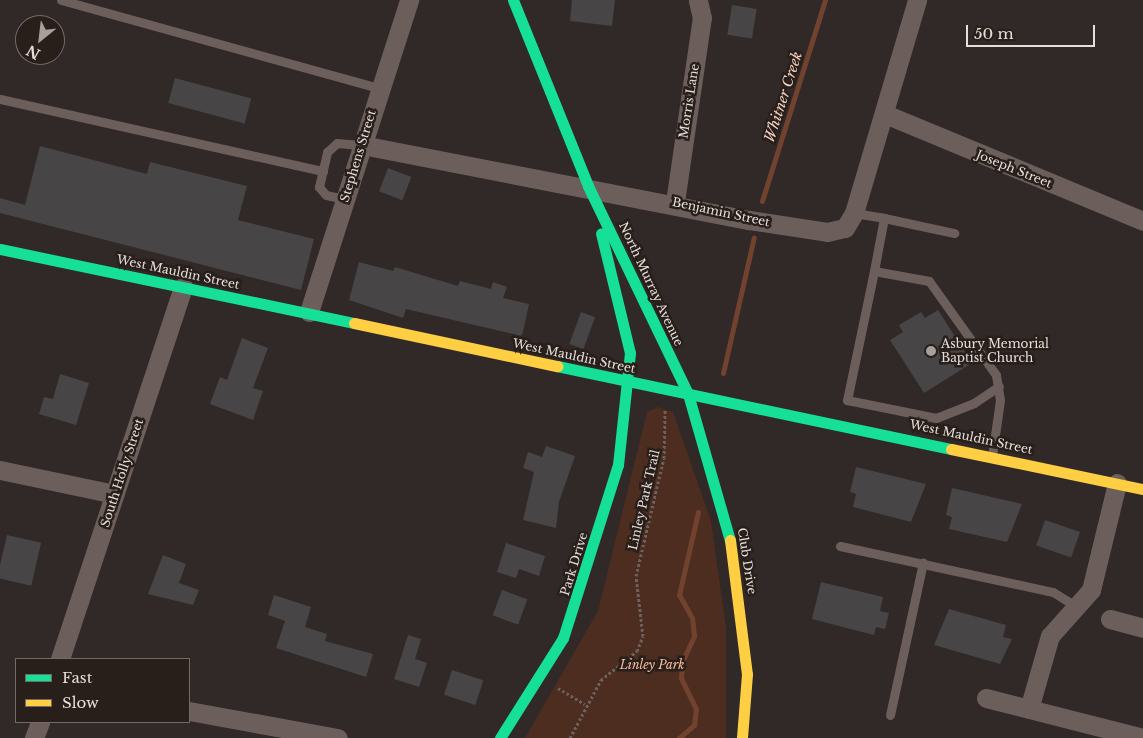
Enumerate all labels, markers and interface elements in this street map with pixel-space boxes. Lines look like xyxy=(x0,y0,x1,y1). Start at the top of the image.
north arrow xyxy=(15,15,65,65)
scale bar xyxy=(968,15,1097,47)
text: 50 m xyxy=(974,24,1014,43)
text: N xyxy=(23,41,43,63)
water label: Whitner Creek xyxy=(760,49,806,145)
street label: Morris Lane xyxy=(676,63,702,139)
street label: Stephens Street xyxy=(337,108,379,204)
street label: Joseph Street xyxy=(974,147,1054,191)
street label: Benjamin Street xyxy=(671,195,771,229)
street label: North Murray Avenue xyxy=(616,219,686,349)
street label: West Mauldin Street xyxy=(115,252,241,292)
street label: West Mauldin Street xyxy=(511,336,637,376)
place label: Asbury Memorial Baptist Church xyxy=(941,337,1049,365)
marker: Asbury Memorial Baptist Church xyxy=(925,345,937,357)
street label: South Holly Street xyxy=(98,417,146,529)
street label: West Mauldin Street xyxy=(908,417,1034,457)
street label: Linley Park Trail xyxy=(625,448,663,552)
street label: Club Drive xyxy=(735,527,759,595)
street label: Park Drive xyxy=(558,531,590,597)
legend xyxy=(15,658,190,723)
park label: Linley Park xyxy=(620,658,684,672)
text: Fast xyxy=(62,668,92,687)
text: Slow xyxy=(62,693,99,712)

